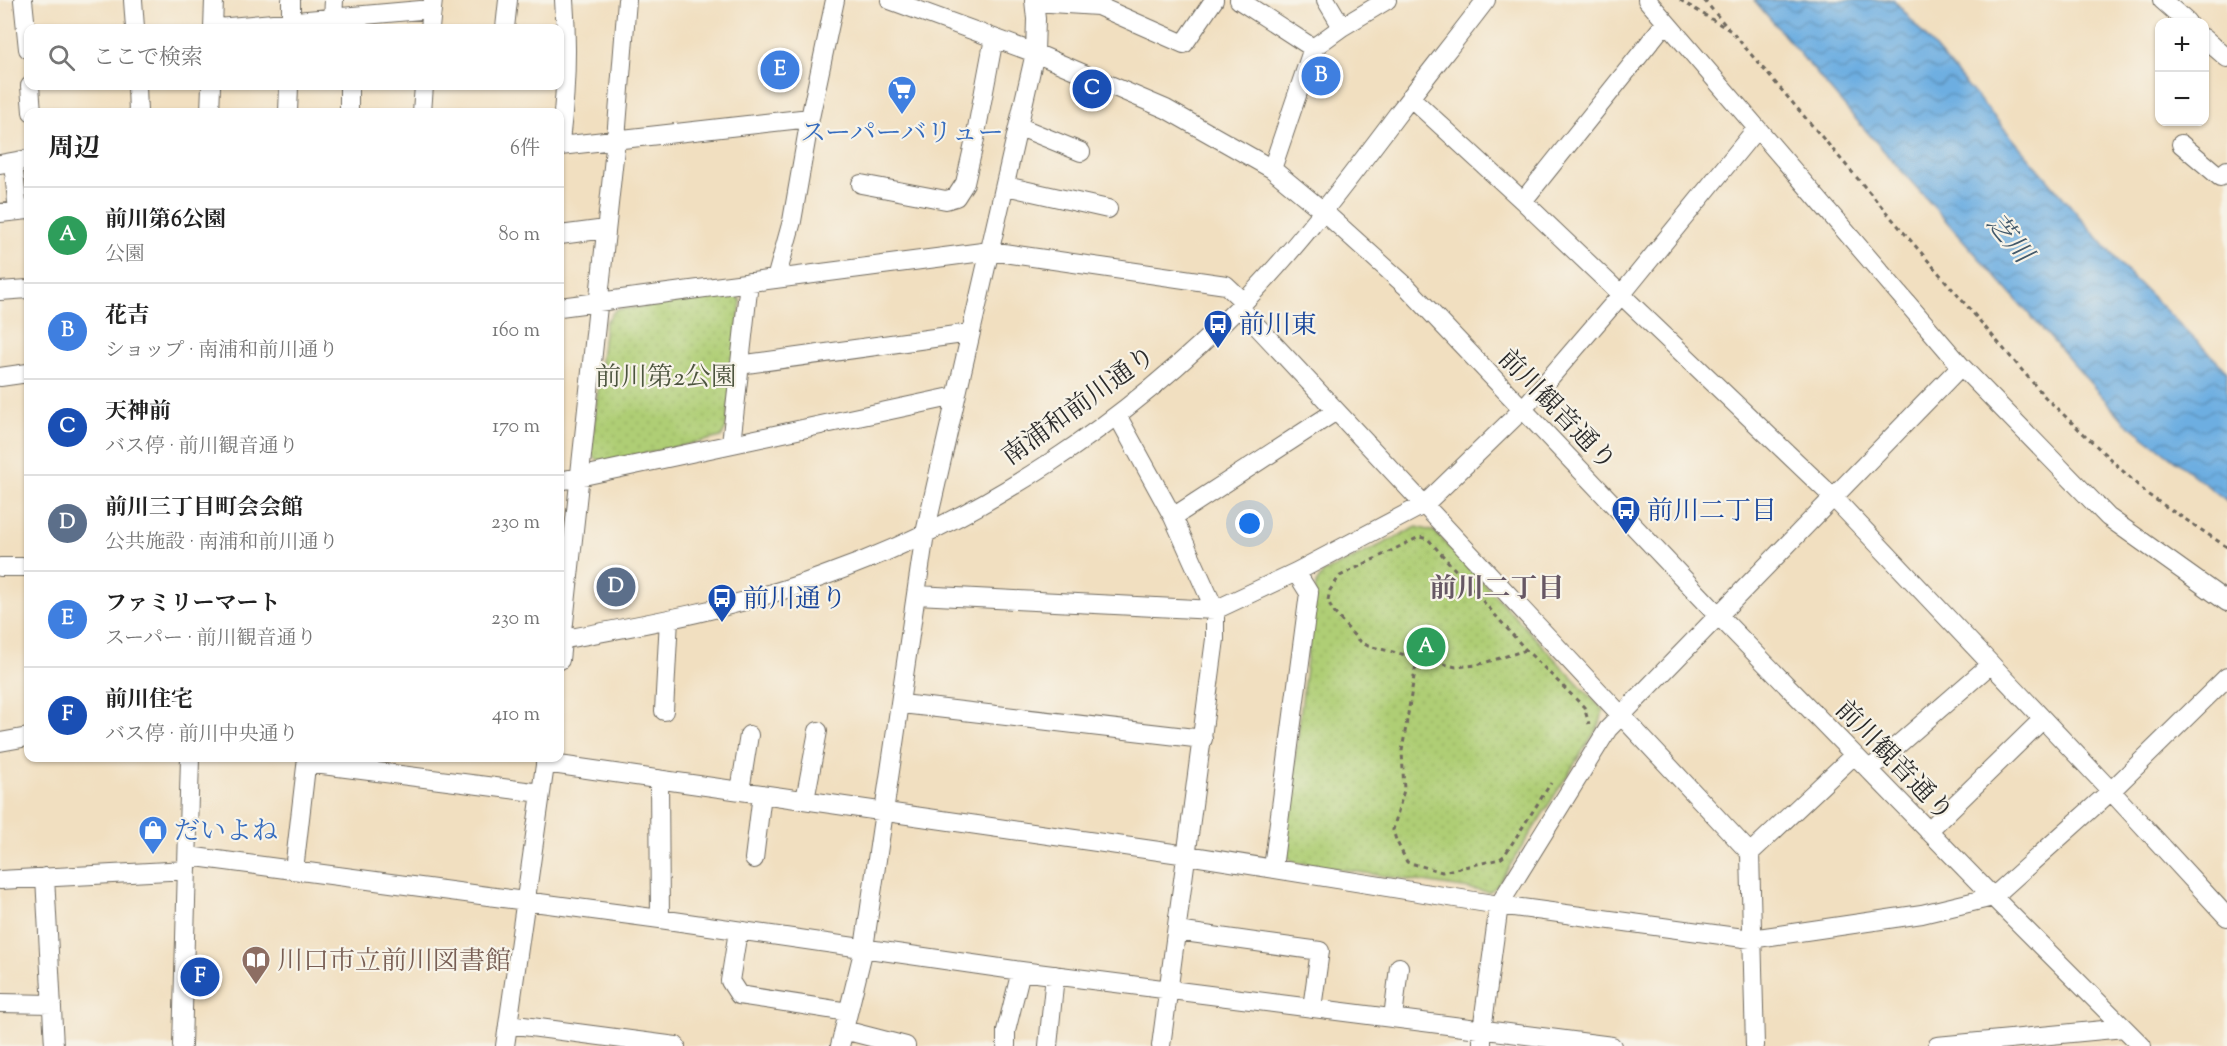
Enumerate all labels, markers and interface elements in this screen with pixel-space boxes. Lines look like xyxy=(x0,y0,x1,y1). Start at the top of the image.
map controls xyxy=(2155,18,2209,126)
button: + xyxy=(2155,18,2209,72)
search box xyxy=(24,24,564,90)
icon: search xyxy=(45,41,78,74)
text: ここで検索 xyxy=(93,43,203,75)
pin: E xyxy=(760,48,800,92)
pin: B xyxy=(1302,54,1340,98)
pin: C xyxy=(1072,66,1112,112)
button: − xyxy=(2155,72,2209,126)
supermarket icon: スーパーバリュー xyxy=(886,74,918,116)
place label: スーパーバリュー xyxy=(800,116,1004,153)
text: 周辺 xyxy=(48,131,100,168)
text: 6件 xyxy=(510,135,540,164)
text: 前川第6公園 xyxy=(105,205,226,237)
water label: 芝川 xyxy=(1976,206,2042,275)
text: A xyxy=(59,221,76,250)
text: 80 m xyxy=(499,221,540,250)
text: 公園 xyxy=(105,241,145,270)
text: 花吉 xyxy=(105,301,149,333)
bus stop icon: 前川東 xyxy=(1202,308,1234,350)
place label: 前川東 xyxy=(1239,308,1317,345)
text: B xyxy=(61,317,74,346)
text: 160 m xyxy=(492,317,540,346)
text: ショップ · 南浦和前川通り xyxy=(105,337,338,366)
street label: 南浦和前川通り xyxy=(995,339,1164,475)
street label: 前川観音通り xyxy=(1489,342,1624,480)
park label: 前川第2公園 xyxy=(595,360,737,397)
text: 天神前 xyxy=(105,397,171,429)
text: C xyxy=(59,413,76,442)
text: 170 m xyxy=(492,413,540,442)
text: バス停 · 前川観音通り xyxy=(105,433,299,462)
text: 前川三丁目町会会館 xyxy=(105,493,303,525)
bus stop icon: 前川二丁目 xyxy=(1610,494,1642,536)
place label: 前川二丁目 xyxy=(1647,494,1777,531)
text: D xyxy=(60,509,75,538)
text: 230 m xyxy=(491,509,540,538)
your location xyxy=(1235,509,1264,538)
text: 公共施設 · 南浦和前川通り xyxy=(105,529,339,558)
pin: D xyxy=(596,564,636,610)
district label: 前川二丁目 xyxy=(1430,571,1565,610)
bus stop icon: 前川通り xyxy=(706,582,738,624)
place label: 前川通り xyxy=(743,582,847,619)
text: ファミリーマート xyxy=(105,589,281,621)
text: E xyxy=(61,605,74,634)
text: 230 m xyxy=(491,605,540,634)
pin: A xyxy=(1406,624,1446,670)
text: スーパー · 前川観音通り xyxy=(105,625,317,654)
text: 前川住宅 xyxy=(105,685,193,717)
street label: 前川観音通り xyxy=(1826,693,1961,831)
text: F xyxy=(62,701,73,730)
text: 410 m xyxy=(492,701,540,730)
text: バス停 · 前川中央通り xyxy=(105,721,299,750)
shop icon: だいよね xyxy=(137,814,169,856)
place label: だいよね xyxy=(174,814,278,851)
library icon: 川口市立前川図書館 xyxy=(240,944,272,986)
place label: 川口市立前川図書館 xyxy=(277,944,511,981)
pin: F xyxy=(180,954,220,1000)

